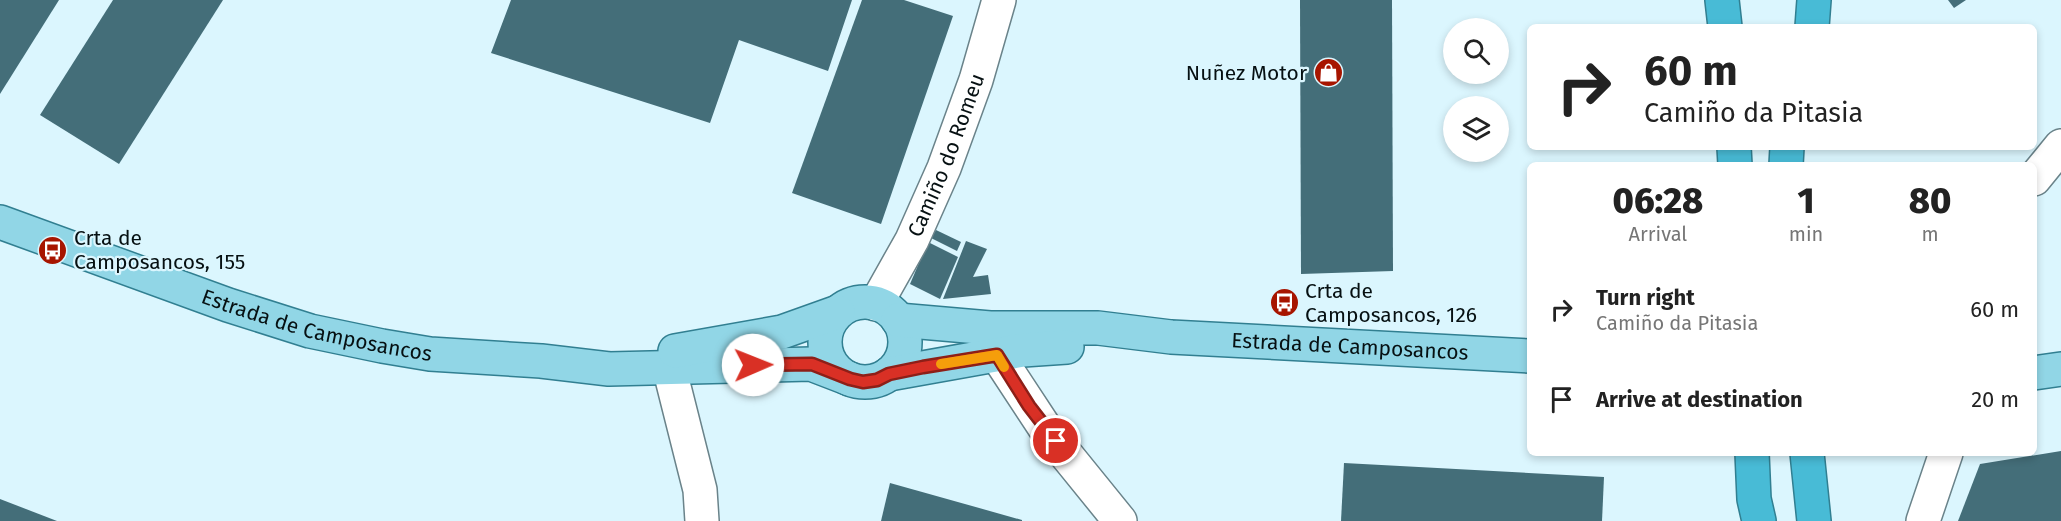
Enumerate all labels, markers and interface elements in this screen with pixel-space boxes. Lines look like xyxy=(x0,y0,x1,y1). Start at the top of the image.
map controls xyxy=(1443,18,1509,162)
button: search xyxy=(1443,18,1509,84)
text: 60 m xyxy=(1644,46,1738,96)
icon: right xyxy=(1545,48,1623,126)
shop icon: Nuñez Motor xyxy=(1312,57,1344,89)
place label: Nuñez Motor xyxy=(1186,60,1307,86)
street label: Camiño do Romeu xyxy=(902,70,990,241)
button: layers xyxy=(1443,96,1509,162)
text: Camiño da Pitasia xyxy=(1644,97,1863,129)
text: 06:28 xyxy=(1613,179,1703,223)
text: 1 xyxy=(1798,179,1815,223)
text: 80 xyxy=(1909,179,1951,223)
text: Arrival xyxy=(1629,222,1687,246)
text: min xyxy=(1789,222,1823,246)
text: m xyxy=(1922,222,1939,246)
place label: Crta de Camposancos, 155 xyxy=(74,225,245,275)
bus stop icon: Crta de Camposancos, 155 xyxy=(37,234,69,266)
place label: Crta de Camposancos, 126 xyxy=(1305,278,1477,328)
street label: Estrada de Camposancos xyxy=(198,283,434,367)
text: Turn right xyxy=(1596,284,1695,311)
bus stop icon: Crta de Camposancos, 126 xyxy=(1268,287,1300,319)
icon: right xyxy=(1545,293,1578,326)
text: 60 m xyxy=(1970,296,2019,323)
text: Camiño da Pitasia xyxy=(1596,311,1758,335)
street label: Estrada de Camposancos xyxy=(1231,327,1469,366)
position arrow xyxy=(721,333,785,397)
icon: arrive xyxy=(1545,383,1578,416)
text: Arrive at destination xyxy=(1596,386,1803,413)
text: 20 m xyxy=(1971,386,2019,413)
pin xyxy=(1030,415,1081,466)
icon: arrive xyxy=(1039,424,1072,457)

